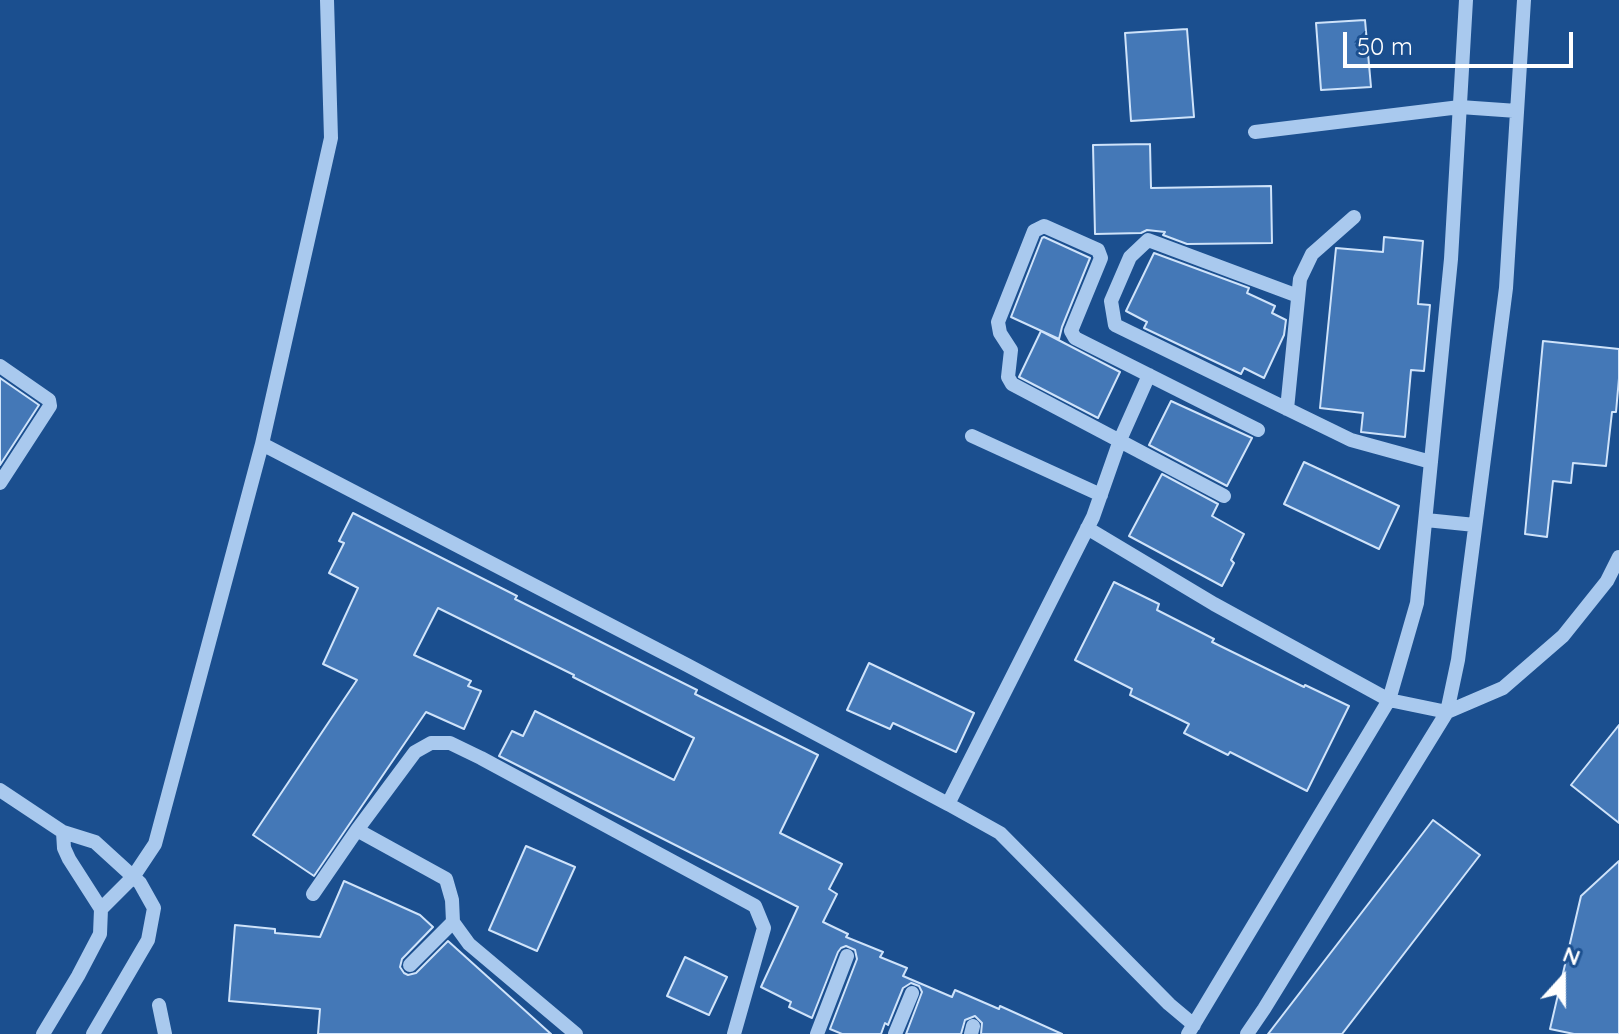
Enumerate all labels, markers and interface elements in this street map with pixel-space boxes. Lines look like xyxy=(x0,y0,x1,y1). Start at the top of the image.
scale bar xyxy=(1347,16,1577,66)
text: 50 m xyxy=(1357,31,1413,61)
north arrow xyxy=(1523,938,1603,1018)
text: N xyxy=(1559,940,1584,972)

